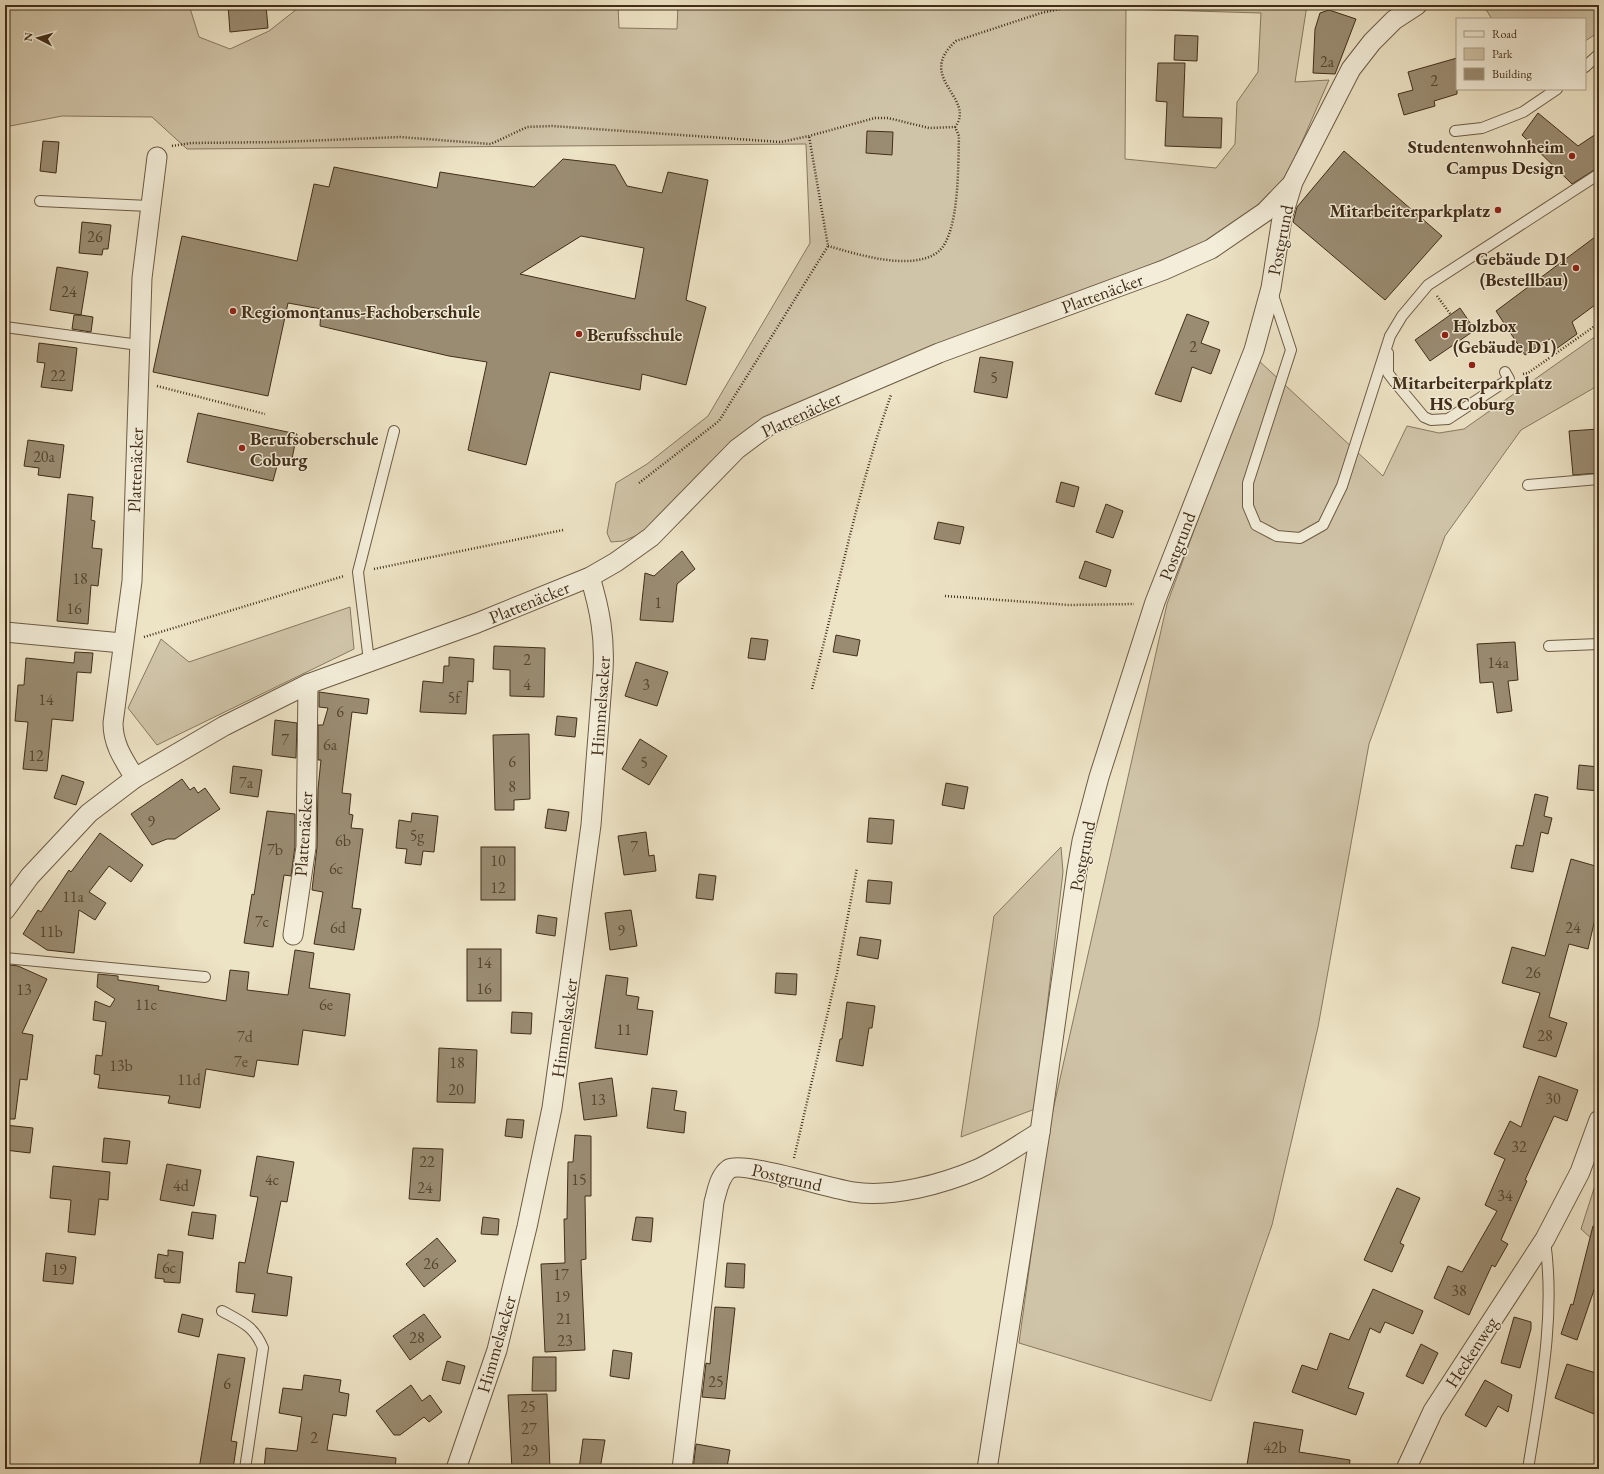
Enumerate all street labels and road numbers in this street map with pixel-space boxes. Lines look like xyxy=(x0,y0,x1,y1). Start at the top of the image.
street label: Postgrund xyxy=(1262,202,1298,277)
street label: Plattenäcker xyxy=(1058,268,1146,318)
street label: Plattenäcker xyxy=(758,386,844,442)
street label: Plattenäcker xyxy=(122,427,148,513)
street label: Postgrund xyxy=(1153,508,1201,583)
street label: Plattenäcker xyxy=(485,575,573,629)
street label: Himmelsacker xyxy=(585,655,615,757)
street label: Plattenäcker xyxy=(289,791,317,877)
street label: Postgrund xyxy=(1064,818,1100,893)
street label: Himmelsacker xyxy=(546,977,582,1079)
street label: Postgrund xyxy=(750,1158,825,1196)
street label: Himmelsacker xyxy=(471,1293,521,1395)
street label: Heckenweg xyxy=(1440,1312,1503,1392)

